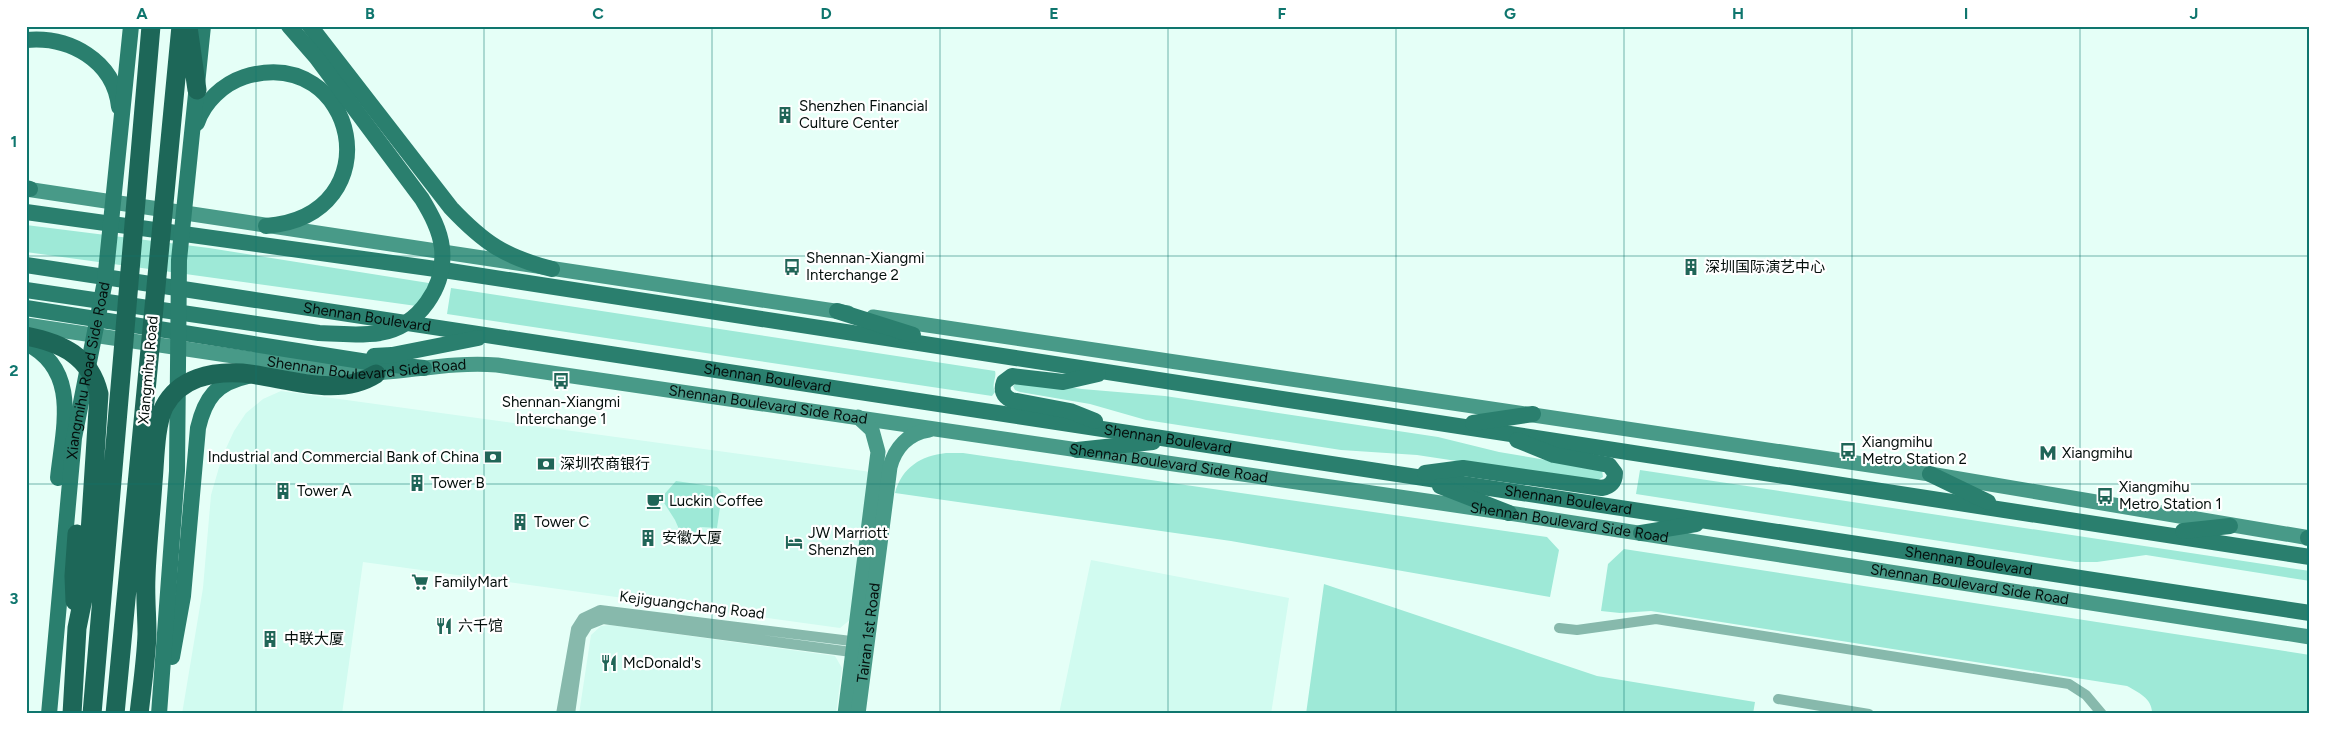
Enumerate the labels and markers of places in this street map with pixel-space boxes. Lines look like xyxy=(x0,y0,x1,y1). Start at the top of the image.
place label: Shenzhen Financial Culture Center xyxy=(799,97,928,132)
building icon: Shenzhen Financial Culture Center xyxy=(775,105,795,125)
place label: Shennan-Xiangmi Interchange 2 xyxy=(806,249,925,284)
bus stop icon: Shennan-Xiangmi Interchange 2 xyxy=(782,257,802,277)
building icon: 深圳国际演艺中心 xyxy=(1681,257,1701,277)
place label: 深圳国际演艺中心 xyxy=(1705,258,1825,276)
bus stop icon: Shennan-Xiangmi Interchange 1 xyxy=(551,371,571,391)
place label: Shennan-Xiangmi Interchange 1 xyxy=(502,393,620,428)
place label: Xiangmihu Metro Station 2 xyxy=(1862,433,1967,468)
bus stop icon: Xiangmihu Metro Station 2 xyxy=(1838,441,1858,461)
metro station icon: Xiangmihu xyxy=(2038,443,2058,463)
place label: Xiangmihu xyxy=(2062,444,2133,462)
bank icon: Industrial and Commercial Bank of China xyxy=(483,447,503,467)
place label: Industrial and Commercial Bank of China xyxy=(208,448,479,466)
bank icon: 深圳农商银行 xyxy=(536,454,556,474)
place label: 深圳农商银行 xyxy=(560,455,650,473)
building icon: Tower B xyxy=(407,473,427,493)
place label: Tower B xyxy=(431,474,485,492)
place label: Xiangmihu Metro Station 1 xyxy=(2119,478,2222,513)
building icon: Tower A xyxy=(273,481,293,501)
place label: Tower A xyxy=(297,482,352,500)
bus stop icon: Xiangmihu Metro Station 1 xyxy=(2095,486,2115,506)
cafe icon: Luckin Coffee xyxy=(645,491,665,511)
place label: Luckin Coffee xyxy=(669,492,763,510)
building icon: Tower C xyxy=(510,512,530,532)
place label: Tower C xyxy=(534,513,589,531)
place label: JW Marriott Shenzhen xyxy=(808,524,888,559)
building icon: 安徽大厦 xyxy=(638,528,658,548)
place label: 安徽大厦 xyxy=(662,529,722,547)
hotel icon: JW Marriott Shenzhen xyxy=(784,532,804,552)
supermarket icon: FamilyMart xyxy=(410,572,430,592)
place label: FamilyMart xyxy=(434,573,509,591)
restaurant icon: 六千馆 xyxy=(434,616,454,636)
place label: 六千馆 xyxy=(458,617,503,635)
building icon: 中联大厦 xyxy=(260,629,280,649)
place label: 中联大厦 xyxy=(284,630,344,648)
restaurant icon: McDonald's xyxy=(599,653,619,673)
place label: McDonald's xyxy=(623,654,701,672)

